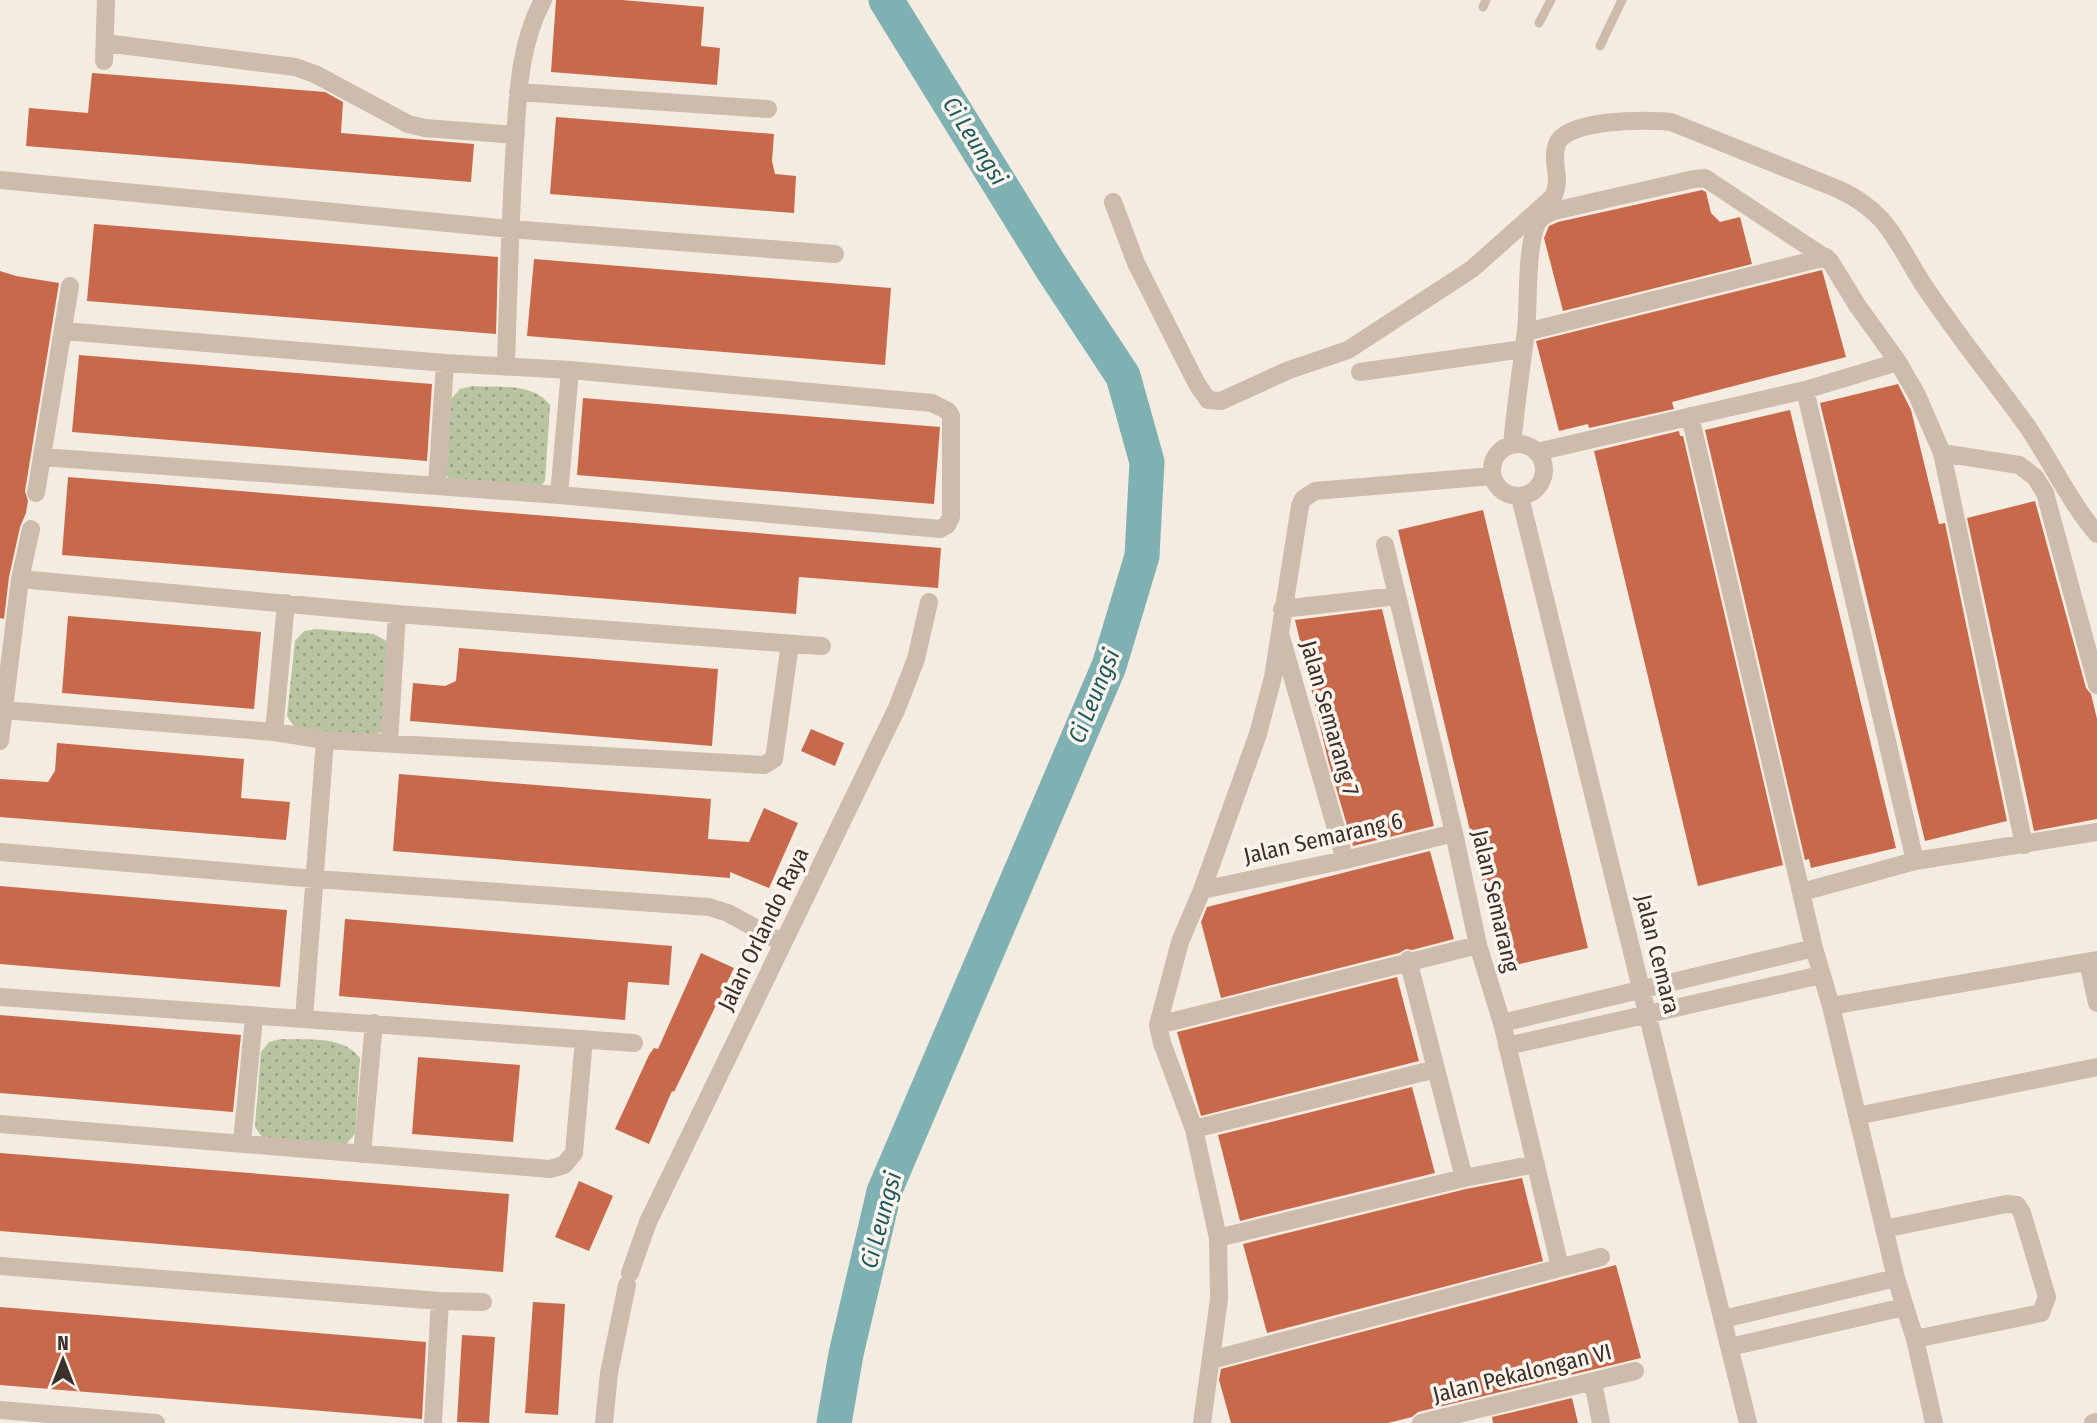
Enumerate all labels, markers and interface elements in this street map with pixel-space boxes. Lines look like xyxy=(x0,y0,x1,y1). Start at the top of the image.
water label: Ci Leungsi xyxy=(937,92,1013,190)
street label: Jalan Semarang 7 xyxy=(1294,637,1366,799)
water label: Ci Leungsi xyxy=(1063,645,1125,747)
street label: Jalan Semarang 6 xyxy=(1241,806,1405,870)
street label: Jalan Semarang xyxy=(1466,827,1526,975)
street label: Jalan Orlando Raya xyxy=(711,843,815,1015)
street label: Jalan Cemara xyxy=(1630,891,1686,1017)
water label: Ci Leungsi xyxy=(855,1169,907,1271)
north arrow xyxy=(28,1325,98,1395)
text: N xyxy=(57,1332,69,1355)
street label: Jalan Pekalongan VI xyxy=(1430,1337,1614,1409)

